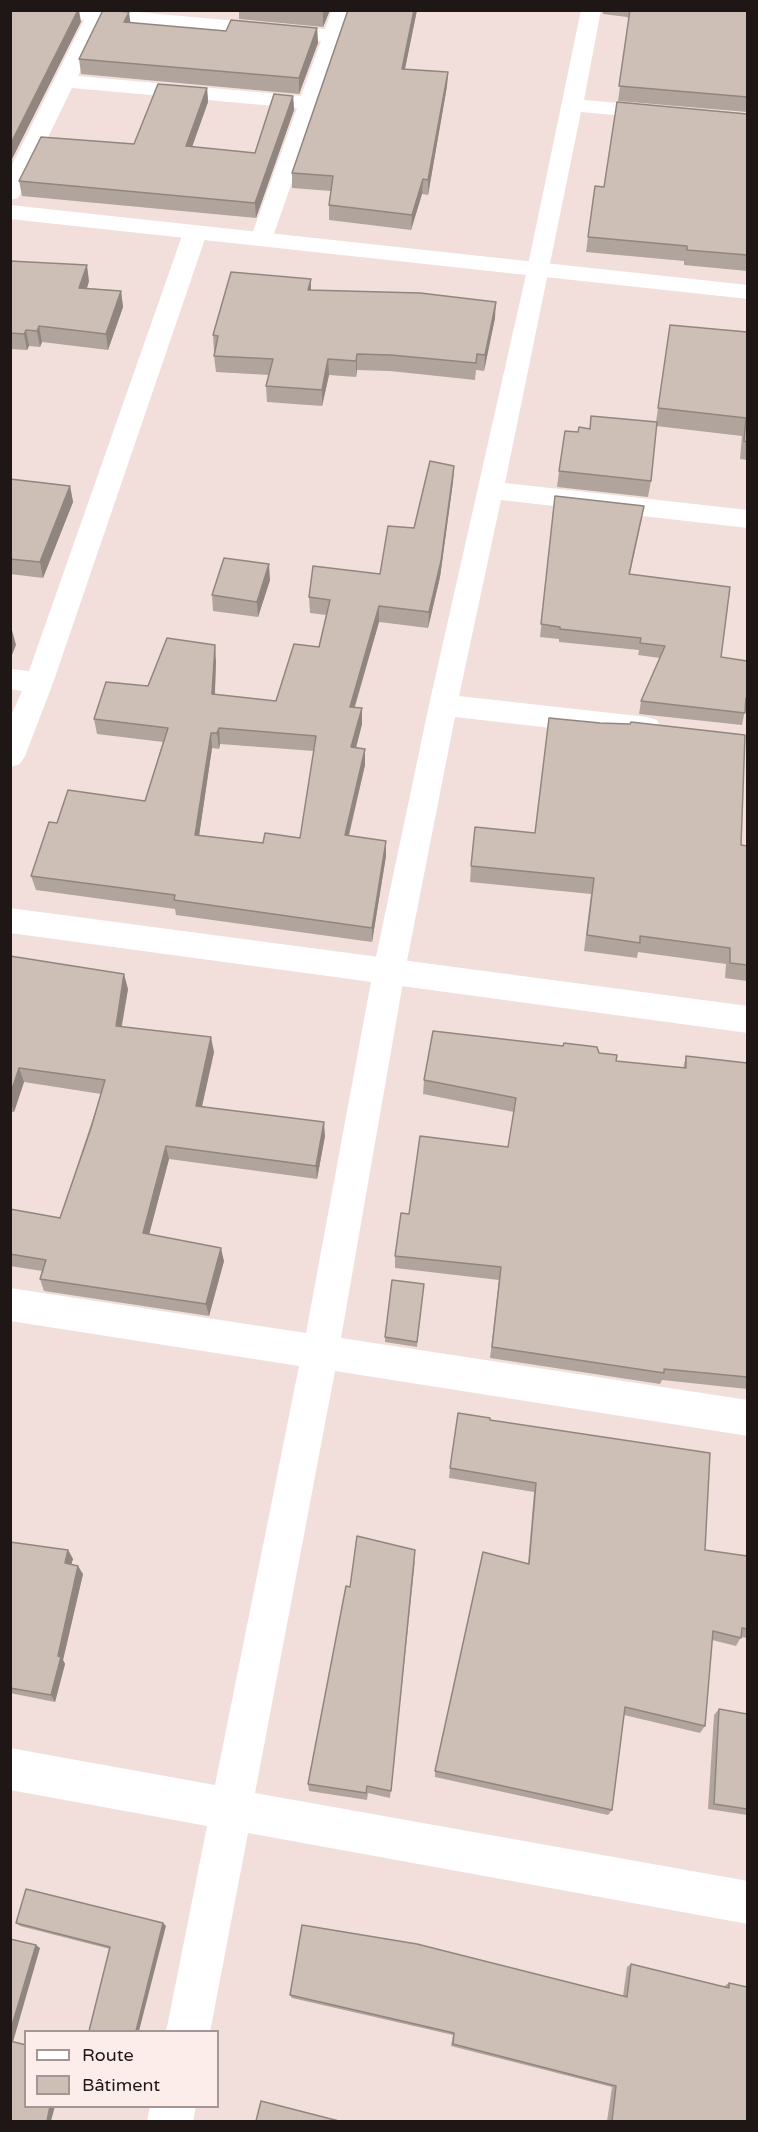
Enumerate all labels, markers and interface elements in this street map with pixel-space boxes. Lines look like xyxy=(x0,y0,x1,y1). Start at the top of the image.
legend xyxy=(24,2030,219,2108)
text: Route xyxy=(82,2044,134,2066)
text: Bâtiment xyxy=(82,2074,160,2096)

